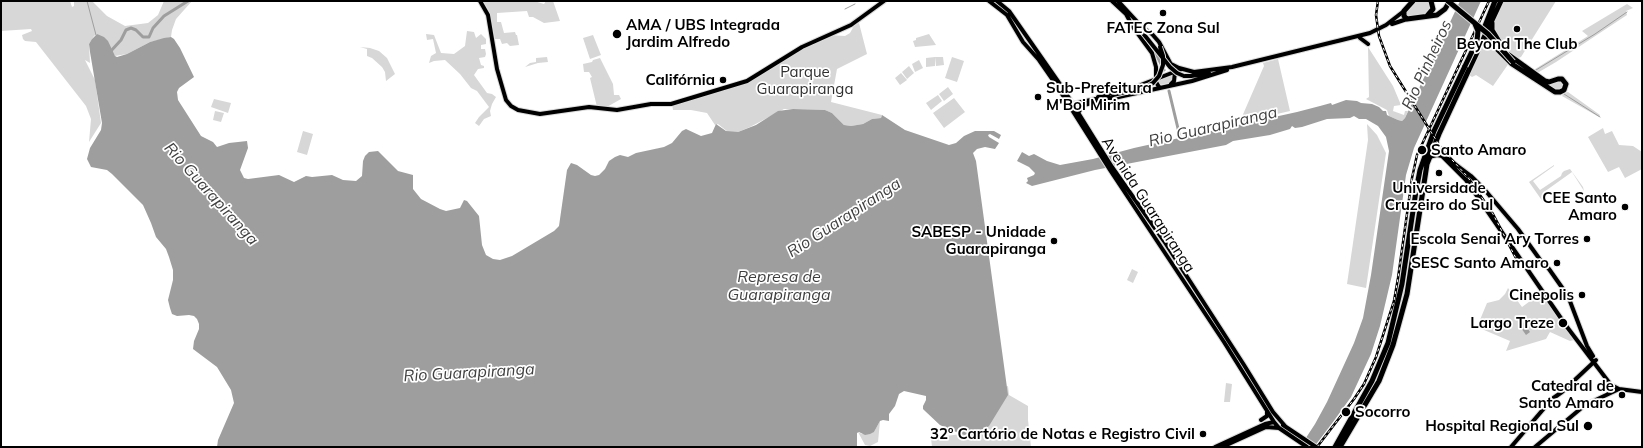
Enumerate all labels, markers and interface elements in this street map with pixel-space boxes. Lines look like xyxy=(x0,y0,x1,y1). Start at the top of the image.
marker: FATEC Zona Sul xyxy=(1158,8,1168,18)
place label: AMA / UBS Integrada Jardim Alfredo xyxy=(626,16,780,51)
water label: Rio Pinheiros xyxy=(1398,17,1456,113)
place label: FATEC Zona Sul xyxy=(1106,19,1220,37)
marker: Beyond The Club xyxy=(1512,24,1522,34)
marker: AMA / UBS Integrada Jardim Alfredo xyxy=(611,28,623,40)
place label: Beyond The Club xyxy=(1457,35,1577,53)
park label: Parque Guarapiranga xyxy=(757,63,853,98)
place label: Califórnia xyxy=(646,71,715,89)
marker: Califórnia xyxy=(718,75,728,85)
place label: Sub-Prefeitura M'Boi Mirim xyxy=(1046,79,1152,114)
marker: Sub-Prefeitura M'Boi Mirim xyxy=(1033,92,1043,102)
water label: Rio Guarapiranga xyxy=(1147,103,1279,151)
street label: Avenida Guarapiranga xyxy=(1098,134,1198,276)
water label: Rio Guarapiranga xyxy=(160,139,262,249)
place label: Santo Amaro xyxy=(1431,141,1526,159)
marker: Santo Amaro xyxy=(1416,144,1428,156)
marker: Universidade Cruzeiro do Sul xyxy=(1434,168,1444,178)
water label: Rio Guarapiranga xyxy=(784,174,904,262)
place label: Universidade Cruzeiro do Sul xyxy=(1385,179,1493,214)
place label: CEE Santo Amaro xyxy=(1542,189,1617,224)
marker: CEE Santo Amaro xyxy=(1620,202,1630,212)
place label: SABESP - Unidade Guarapiranga xyxy=(911,223,1046,258)
place label: Escola Senai Ary Torres xyxy=(1411,230,1579,248)
marker: Escola Senai Ary Torres xyxy=(1582,234,1592,244)
marker: SABESP - Unidade Guarapiranga xyxy=(1049,236,1059,246)
place label: SESC Santo Amaro xyxy=(1411,254,1549,272)
marker: SESC Santo Amaro xyxy=(1552,258,1562,268)
water label: Represa de Guarapiranga xyxy=(727,267,831,305)
place label: Cinepolis xyxy=(1509,286,1574,304)
marker: Cinepolis xyxy=(1577,290,1587,300)
place label: Largo Treze xyxy=(1470,314,1554,332)
marker: Largo Treze xyxy=(1557,317,1569,329)
water label: Rio Guarapiranga xyxy=(403,360,535,386)
place label: Catedral de Santo Amaro xyxy=(1519,377,1614,412)
marker: Catedral de Santo Amaro xyxy=(1617,390,1627,400)
place label: Socorro xyxy=(1355,403,1410,421)
marker: Socorro xyxy=(1340,406,1352,418)
place label: Hospital Regional Sul xyxy=(1425,417,1579,435)
marker: Hospital Regional Sul xyxy=(1582,420,1594,432)
place label: 32º Cartório de Notas e Registro Civil xyxy=(930,425,1195,443)
marker: 32º Cartório de Notas e Registro Civil xyxy=(1198,429,1208,439)

